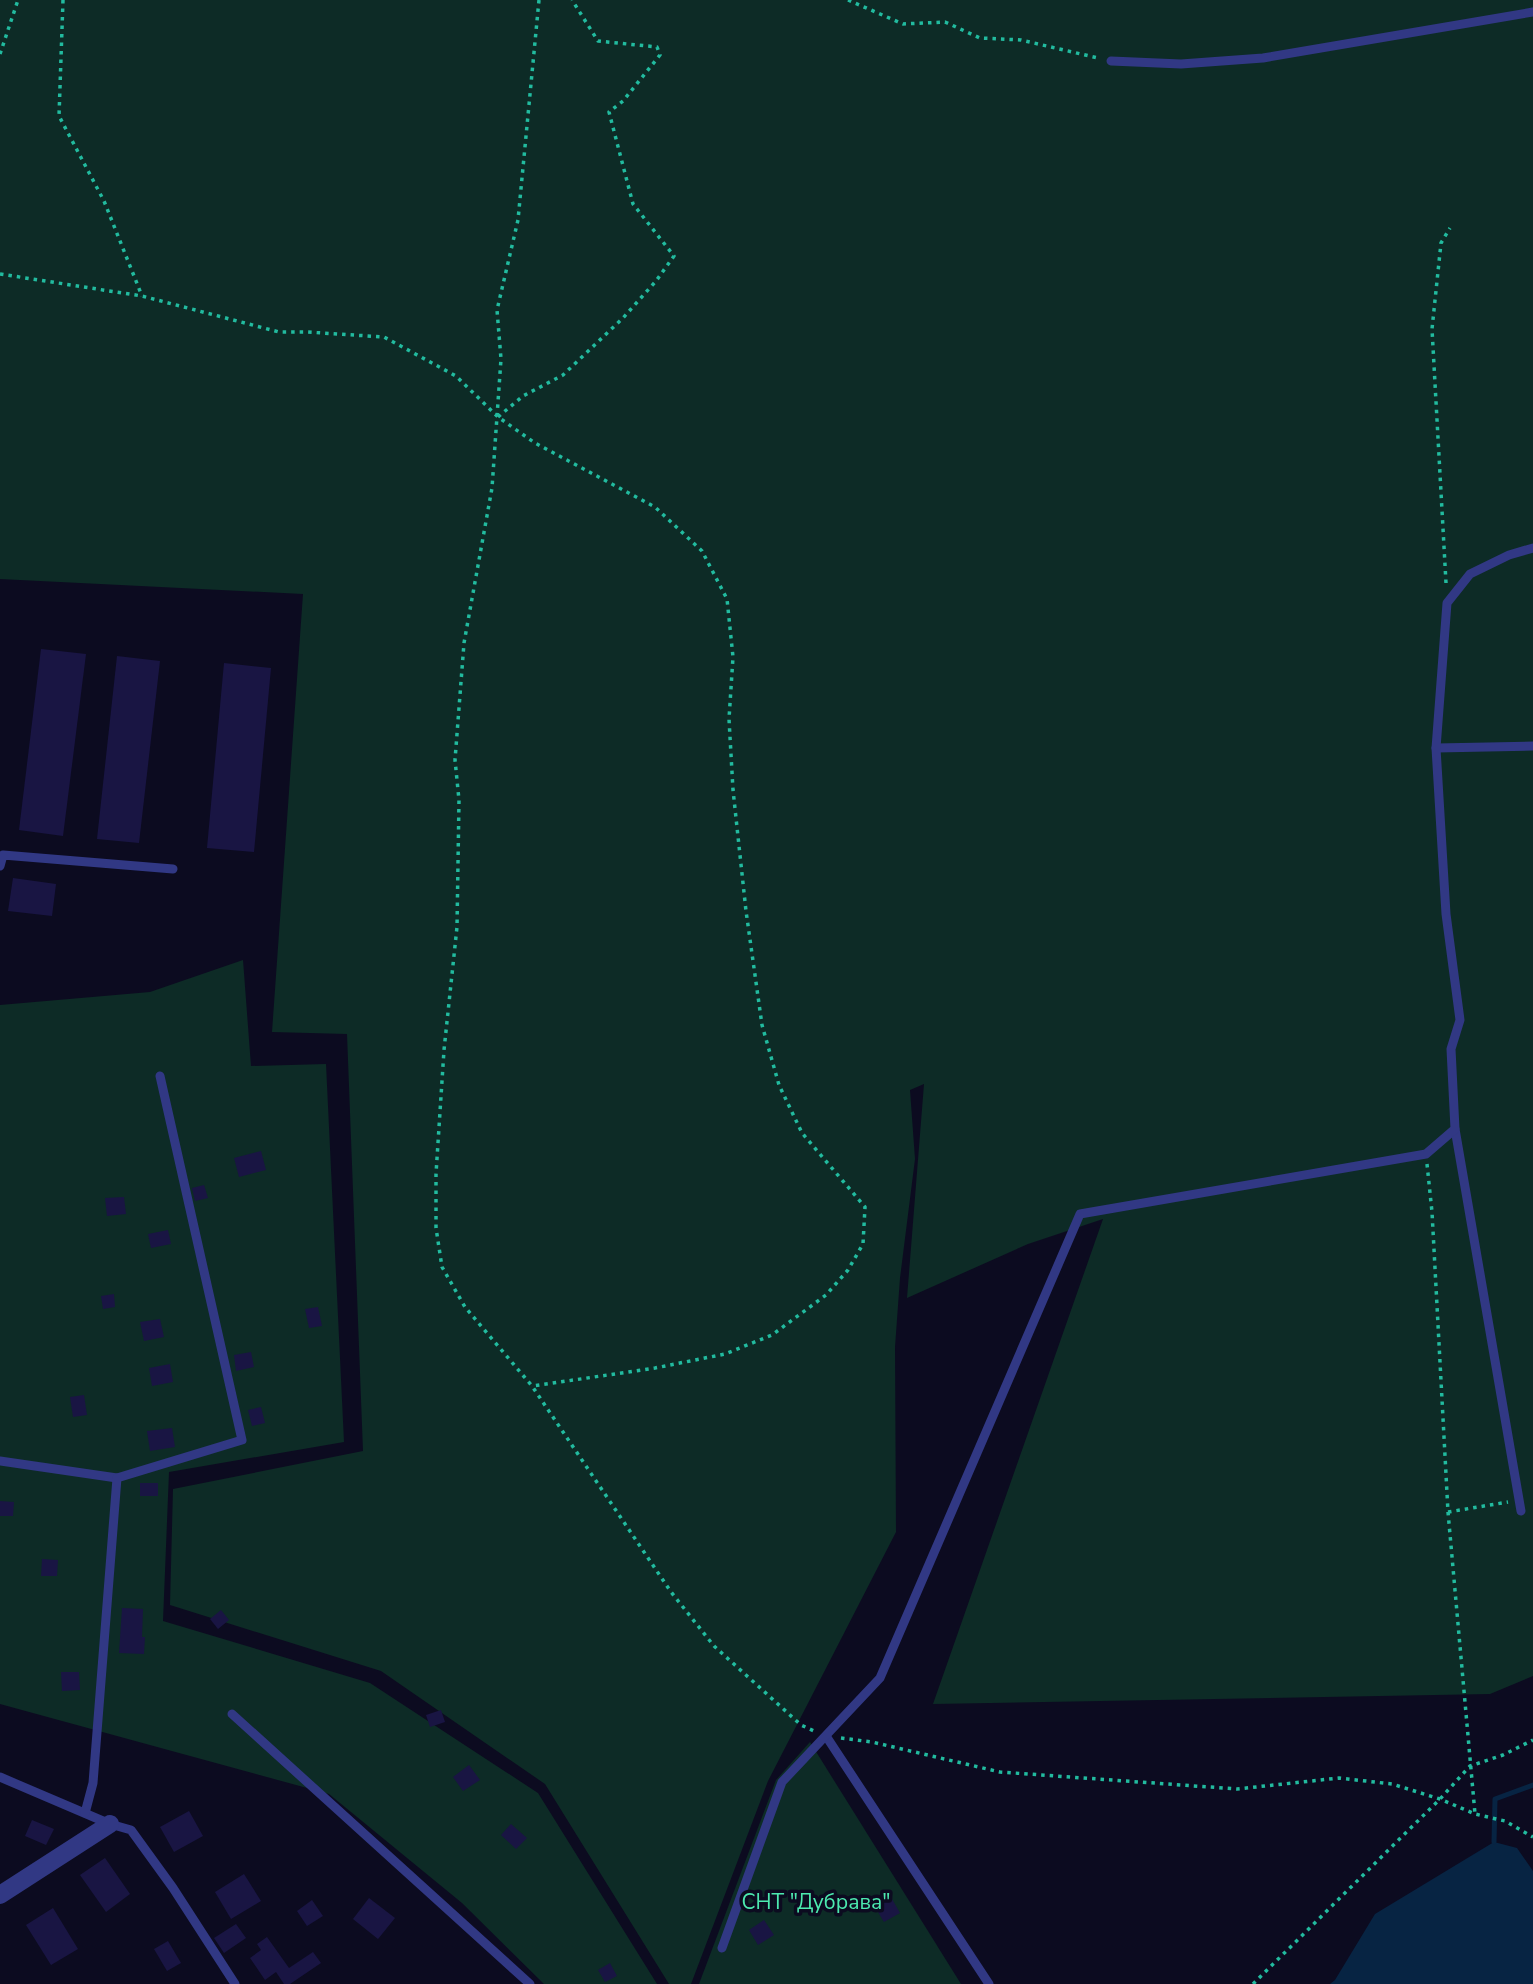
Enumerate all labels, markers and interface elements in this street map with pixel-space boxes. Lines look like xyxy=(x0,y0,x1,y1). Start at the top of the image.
park label: СНТ "Дубрава" xyxy=(741,1888,891,1916)

